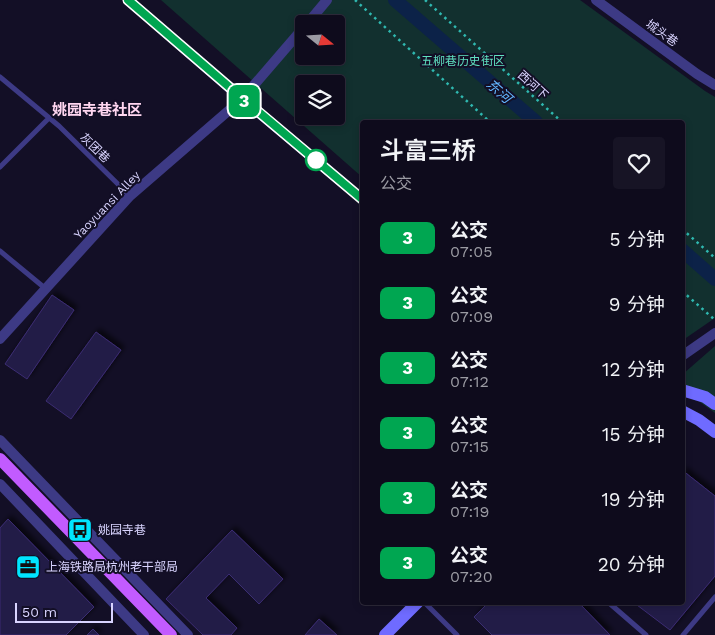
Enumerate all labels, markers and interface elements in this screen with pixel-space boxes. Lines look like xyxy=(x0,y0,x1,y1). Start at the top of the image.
north arrow xyxy=(295,15,345,65)
map controls xyxy=(295,15,345,125)
street label: 城头巷 xyxy=(643,17,681,49)
park label: 五柳巷历史街区 xyxy=(421,54,505,68)
street label: 西河下 xyxy=(515,68,551,102)
button: layers xyxy=(295,75,345,125)
water label: 东河 xyxy=(483,76,517,108)
line badge: 3 xyxy=(228,85,260,117)
text: 3 xyxy=(239,90,249,111)
district label: 姚园寺巷社区 xyxy=(52,101,142,119)
street label: 灰团巷 xyxy=(77,130,113,166)
text: 斗富三桥 xyxy=(380,137,476,165)
button: heart xyxy=(613,137,665,189)
unlabelled marker xyxy=(305,149,327,171)
street label: Yaoyuansi Alley xyxy=(71,168,143,242)
text: 公交 xyxy=(380,174,412,193)
text: 公交 xyxy=(450,219,488,242)
text: 3 xyxy=(402,227,413,248)
text: 5 分钟 xyxy=(609,228,665,251)
text: 07:05 xyxy=(450,242,493,261)
text: 公交 xyxy=(450,284,488,307)
text: 3 xyxy=(402,292,413,313)
text: 9 分钟 xyxy=(609,293,665,316)
text: 07:09 xyxy=(450,307,493,326)
text: 公交 xyxy=(450,349,488,372)
text: 3 xyxy=(402,357,413,378)
text: 12 分钟 xyxy=(602,358,665,381)
text: 07:12 xyxy=(450,372,489,391)
text: 公交 xyxy=(450,414,488,437)
text: 3 xyxy=(402,422,413,443)
text: 15 分钟 xyxy=(602,423,665,446)
text: 07:15 xyxy=(450,437,489,456)
text: 公交 xyxy=(450,479,488,502)
text: 3 xyxy=(402,487,413,508)
text: 19 分钟 xyxy=(601,488,665,511)
text: 07:19 xyxy=(450,502,489,521)
bus stop icon: 姚园寺巷 xyxy=(67,517,93,543)
place label: 姚园寺巷 xyxy=(98,523,146,537)
text: 公交 xyxy=(450,544,488,567)
text: 3 xyxy=(402,552,413,573)
text: 20 分钟 xyxy=(598,553,665,576)
office icon: 上海铁路局杭州老干部局 xyxy=(15,554,41,580)
place label: 上海铁路局杭州老干部局 xyxy=(46,560,178,574)
text: 07:20 xyxy=(450,567,493,586)
scale bar xyxy=(15,600,112,623)
text: 50 m xyxy=(22,604,57,620)

